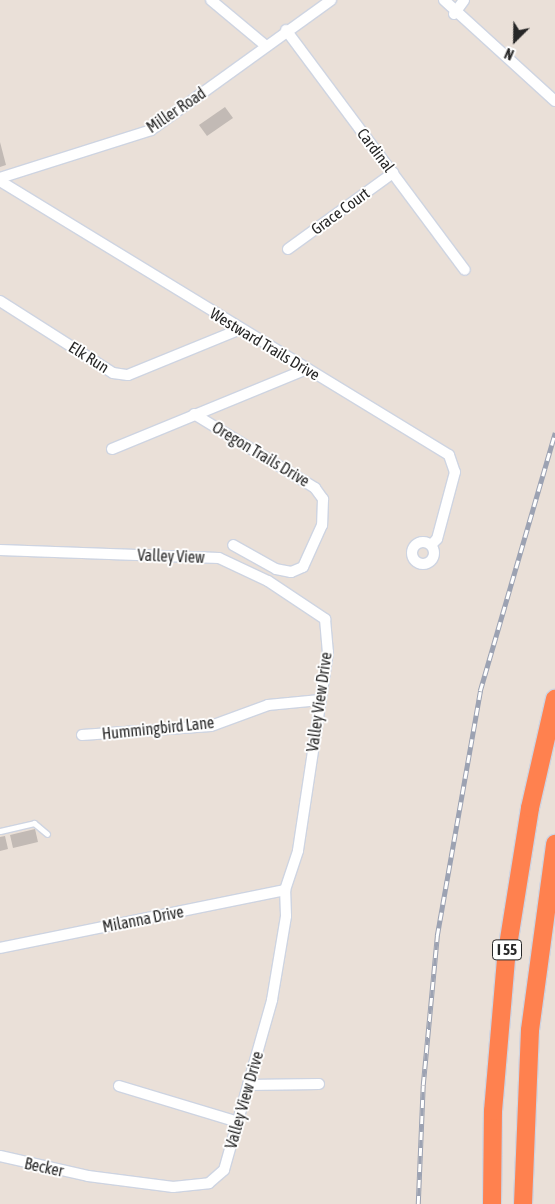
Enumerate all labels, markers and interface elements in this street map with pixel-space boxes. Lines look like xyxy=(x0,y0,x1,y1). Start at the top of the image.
north arrow xyxy=(490,15,540,65)
text: N xyxy=(502,45,516,63)
street label: Miller Road xyxy=(143,83,209,137)
street label: Cardinal xyxy=(353,124,399,176)
street label: Grace Court xyxy=(307,183,373,239)
street label: Westward Trails Drive xyxy=(207,304,323,384)
street label: Elk Run xyxy=(65,337,113,377)
street label: Oregon Trails Drive xyxy=(209,417,313,491)
street label: Valley View xyxy=(137,545,205,567)
street label: Valley View Drive xyxy=(303,651,335,753)
street label: Hummingbird Lane xyxy=(101,713,215,743)
street label: Milanna Drive xyxy=(101,902,185,936)
road number: I 55 xyxy=(492,938,522,962)
street label: Valley View Drive xyxy=(221,1049,267,1151)
street label: Becker xyxy=(23,1154,65,1180)

